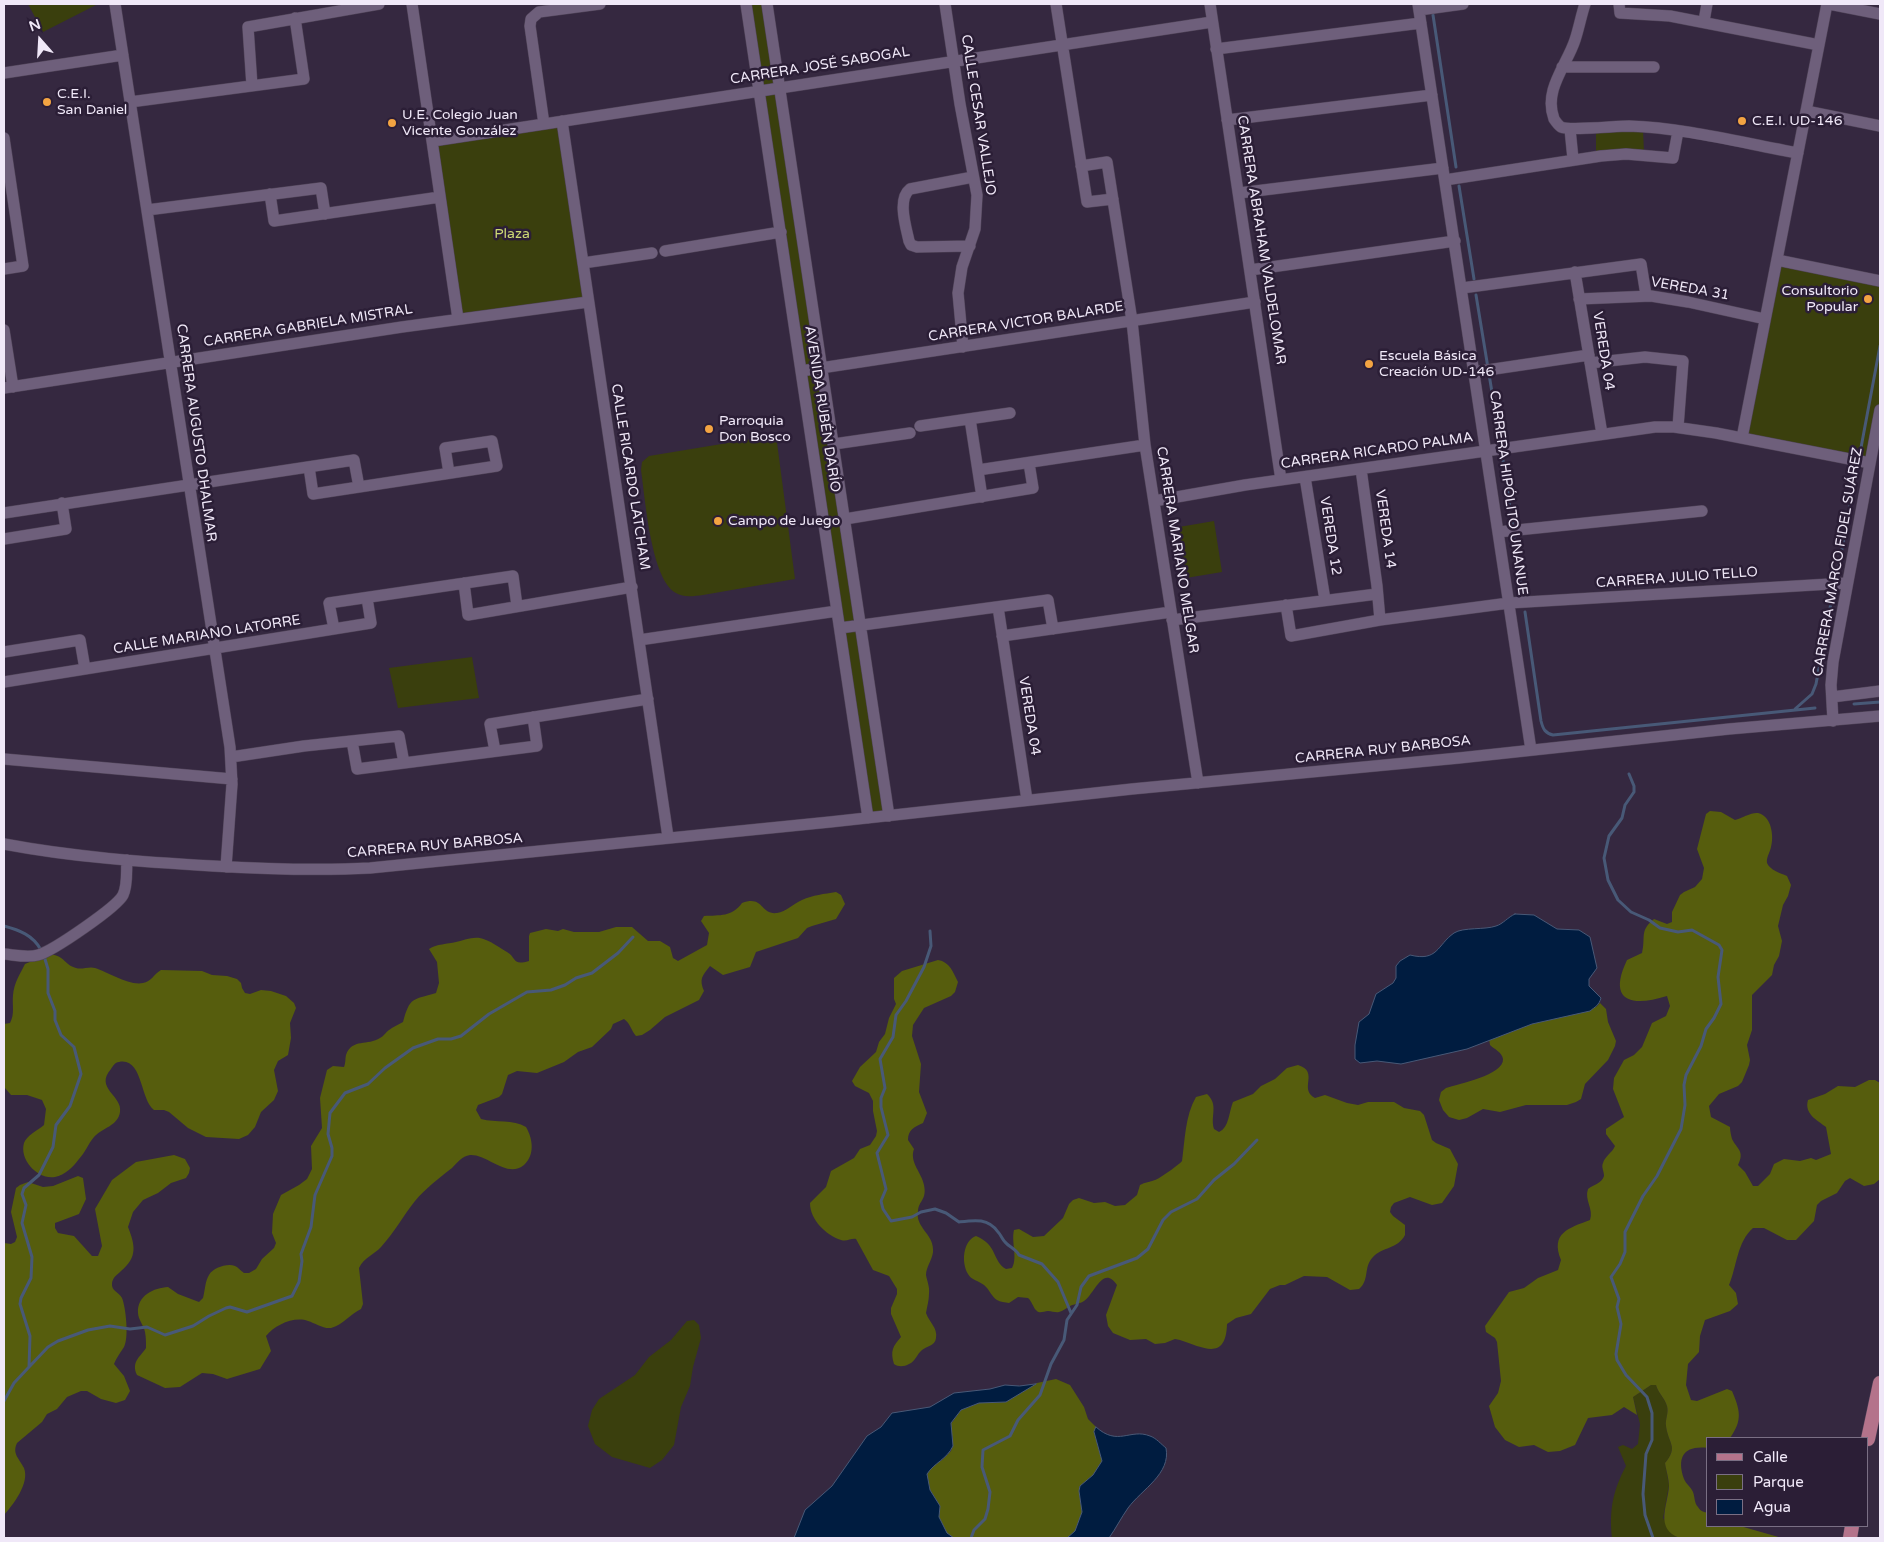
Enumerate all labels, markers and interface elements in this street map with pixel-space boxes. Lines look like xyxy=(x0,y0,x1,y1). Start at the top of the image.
north arrow xyxy=(15,15,65,65)
text: N xyxy=(27,15,43,35)
street label: CALLE CESAR VALLEJO xyxy=(957,33,999,197)
street label: CARRERA JOSÉ SABOGAL xyxy=(729,44,911,88)
place label: C.E.I. San Daniel xyxy=(57,86,127,118)
marker: C.E.I. San Daniel xyxy=(41,96,53,108)
place label: U.E. Colegio Juan Vicente González xyxy=(402,107,518,140)
place label: C.E.I. UD-146 xyxy=(1752,113,1842,129)
street label: CARRERA ABRAHAM VALDELOMAR xyxy=(1233,114,1289,366)
marker: C.E.I. UD-146 xyxy=(1736,115,1748,127)
marker: U.E. Colegio Juan Vicente González xyxy=(386,117,398,129)
park label: Plaza xyxy=(494,226,530,242)
street label: VEREDA 31 xyxy=(1649,274,1731,304)
place label: Consultorio Popular xyxy=(1782,283,1858,316)
marker: Consultorio Popular xyxy=(1862,293,1874,305)
street label: CARRERA VICTOR BALARDE xyxy=(927,298,1125,346)
street label: CARRERA GABRIELA MISTRAL xyxy=(202,301,414,351)
street label: VEREDA 04 xyxy=(1588,310,1618,392)
street label: CARRERA AUGUSTO DHALMAR xyxy=(172,323,220,543)
street label: AVENIDA RUBÉN DARÍO xyxy=(801,325,843,493)
place label: Escuela Básica Creación UD-146 xyxy=(1379,348,1494,381)
marker: Escuela Básica Creación UD-146 xyxy=(1363,358,1375,370)
street label: CALLE RICARDO LATCHAM xyxy=(607,383,653,571)
street label: CARRERA HIPÓLITO UNANUE xyxy=(1485,389,1531,597)
place label: Parroquia Don Bosco xyxy=(719,413,791,446)
marker: Parroquia Don Bosco xyxy=(703,423,715,435)
street label: CARRERA RICARDO PALMA xyxy=(1280,429,1474,473)
street label: CARRERA MARIANO MELGAR xyxy=(1152,445,1202,655)
street label: CARRERA MARCO FIDEL SUÁREZ xyxy=(1810,446,1866,678)
street label: VEREDA 14 xyxy=(1371,488,1399,570)
street label: VEREDA 12 xyxy=(1315,495,1345,577)
place label: Campo de Juego xyxy=(728,513,840,529)
marker: Campo de Juego xyxy=(712,515,724,527)
street label: CARRERA JULIO TELLO xyxy=(1595,564,1759,592)
street label: CALLE MARIANO LATORRE xyxy=(112,612,302,658)
street label: VEREDA 04 xyxy=(1014,675,1044,757)
street label: CARRERA RUY BARBOSA xyxy=(1294,732,1472,768)
street label: CARRERA RUY BARBOSA xyxy=(346,830,524,862)
legend xyxy=(1706,1437,1869,1527)
text: Calle xyxy=(1753,1448,1788,1466)
text: Parque xyxy=(1753,1473,1804,1491)
text: Agua xyxy=(1753,1498,1791,1516)

